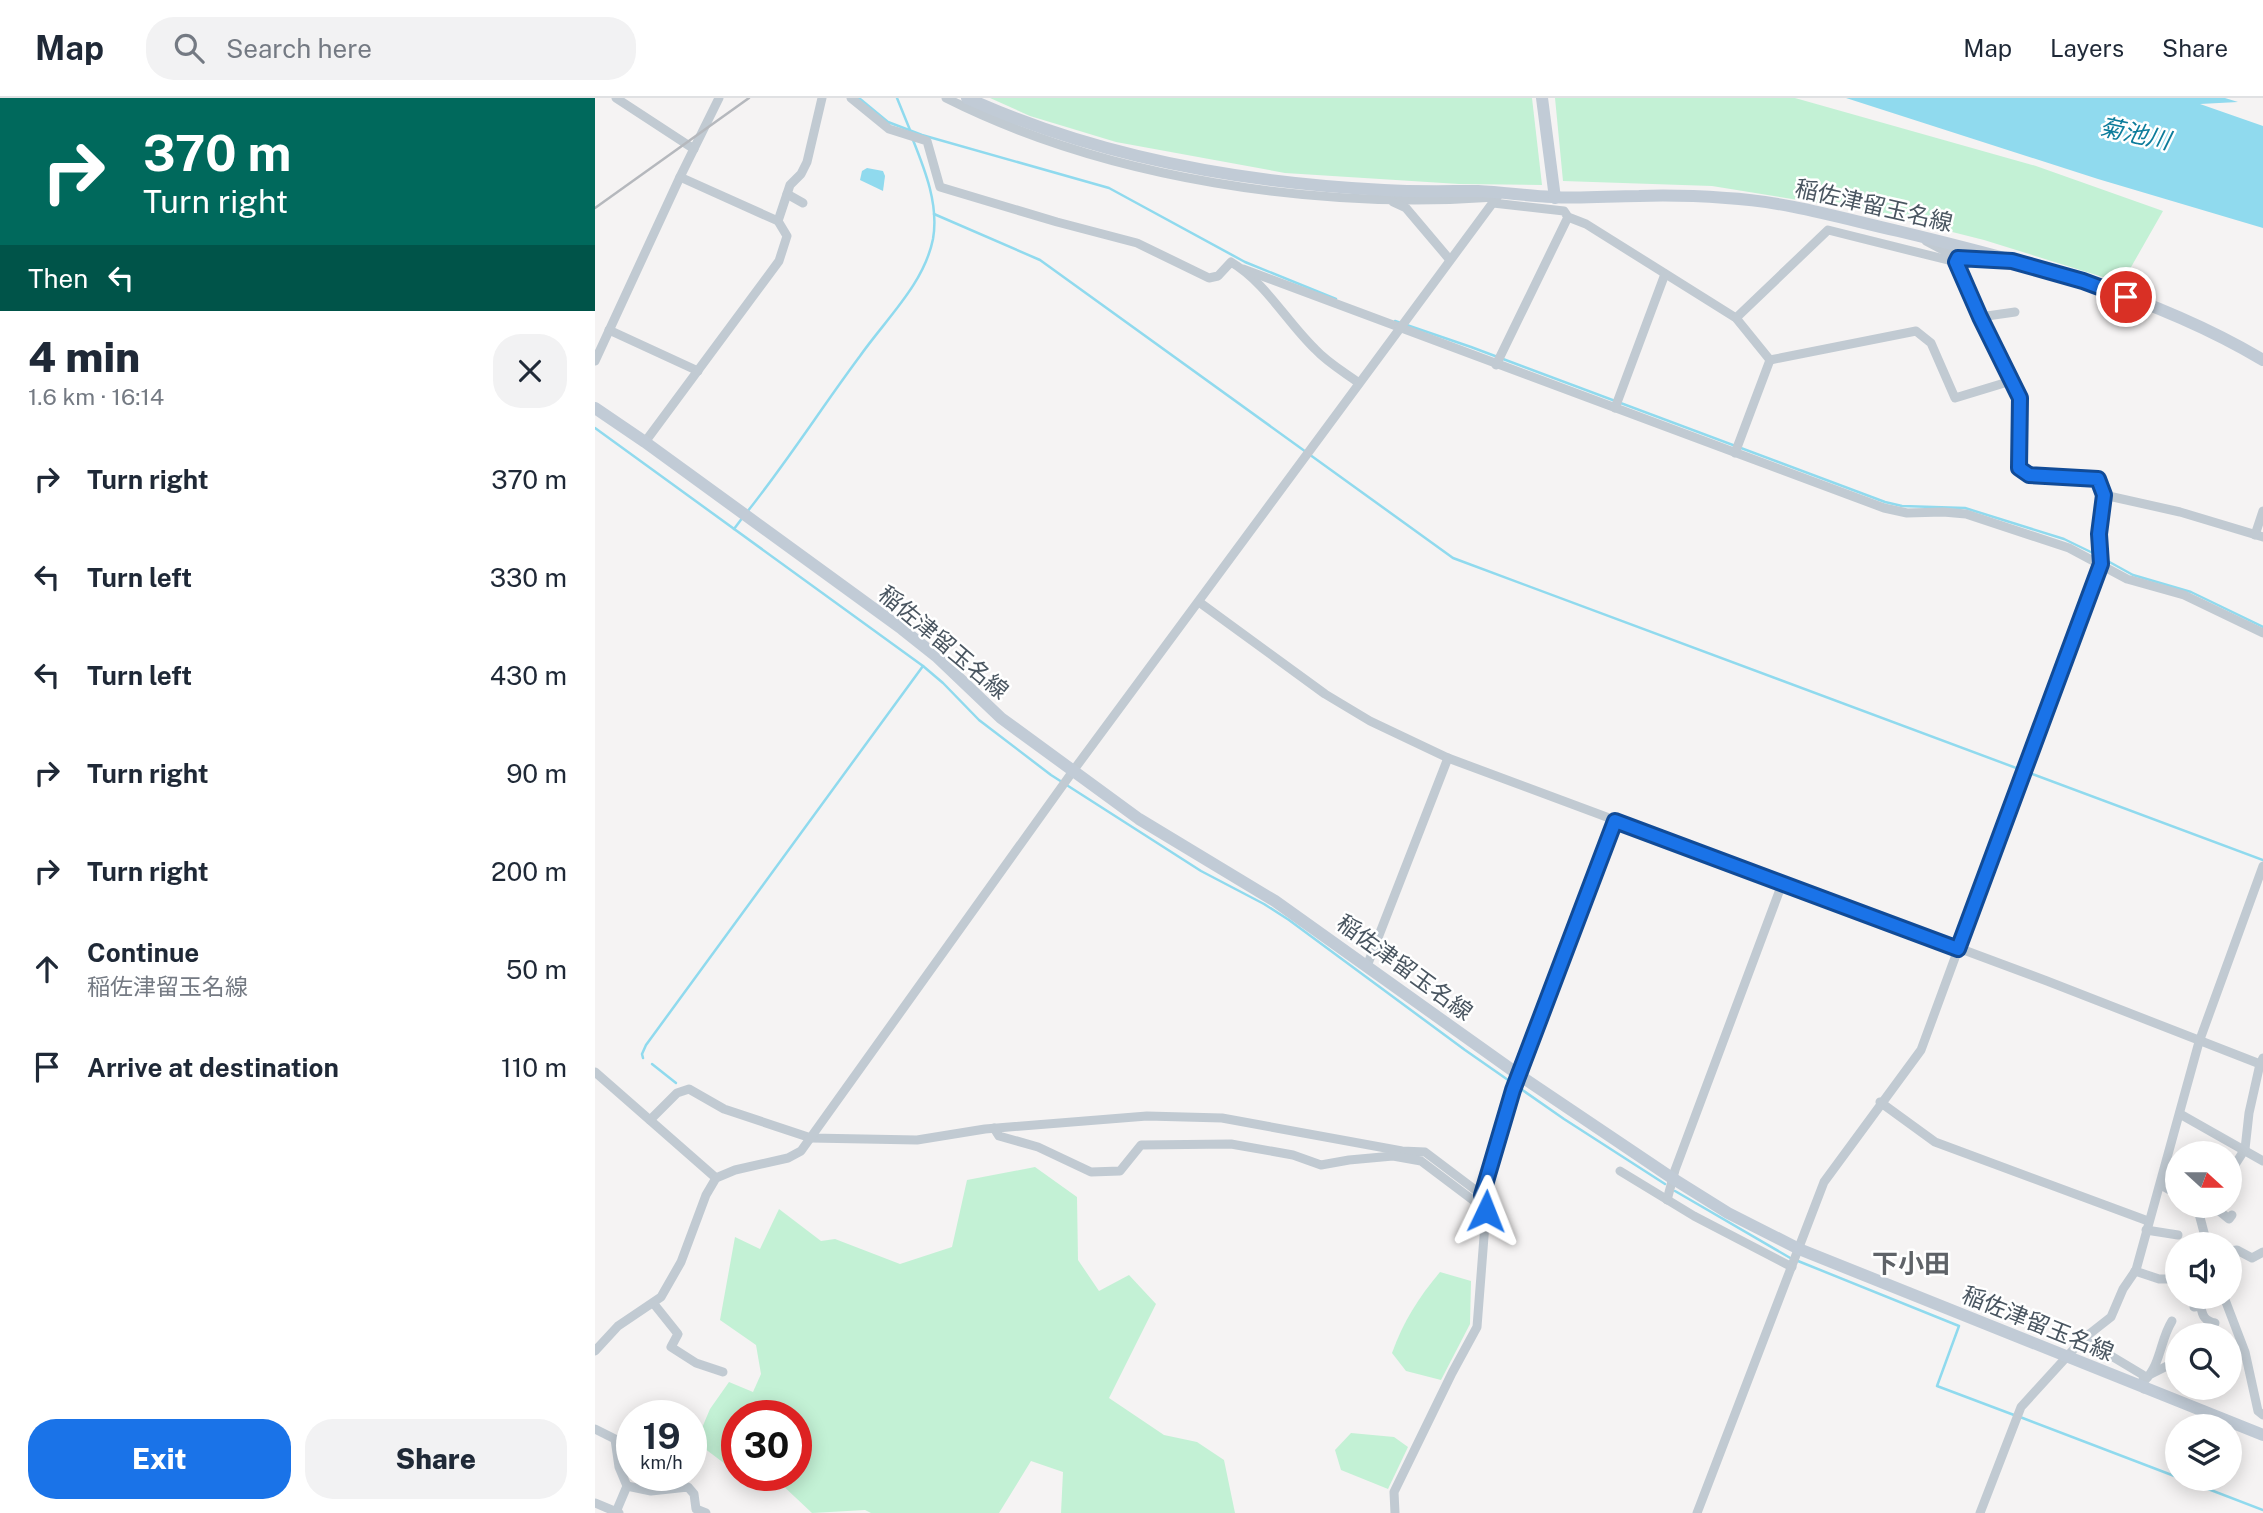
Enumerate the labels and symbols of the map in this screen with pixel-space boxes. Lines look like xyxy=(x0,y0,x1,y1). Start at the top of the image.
water label: 菊池川 xyxy=(2097,112,2176,155)
street label: 稲佐津留玉名線 xyxy=(1793,174,1955,236)
pin xyxy=(2096,267,2156,327)
street label: 稲佐津留玉名線 xyxy=(874,580,1014,704)
street label: 稲佐津留玉名線 xyxy=(1332,909,1478,1025)
north arrow xyxy=(2165,1141,2242,1218)
position arrow xyxy=(1449,1174,1523,1248)
district label: 下小田 xyxy=(1872,1248,1950,1279)
street label: 稲佐津留玉名線 xyxy=(1958,1280,2118,1366)
speed limit sign: 30 xyxy=(721,1400,812,1491)

